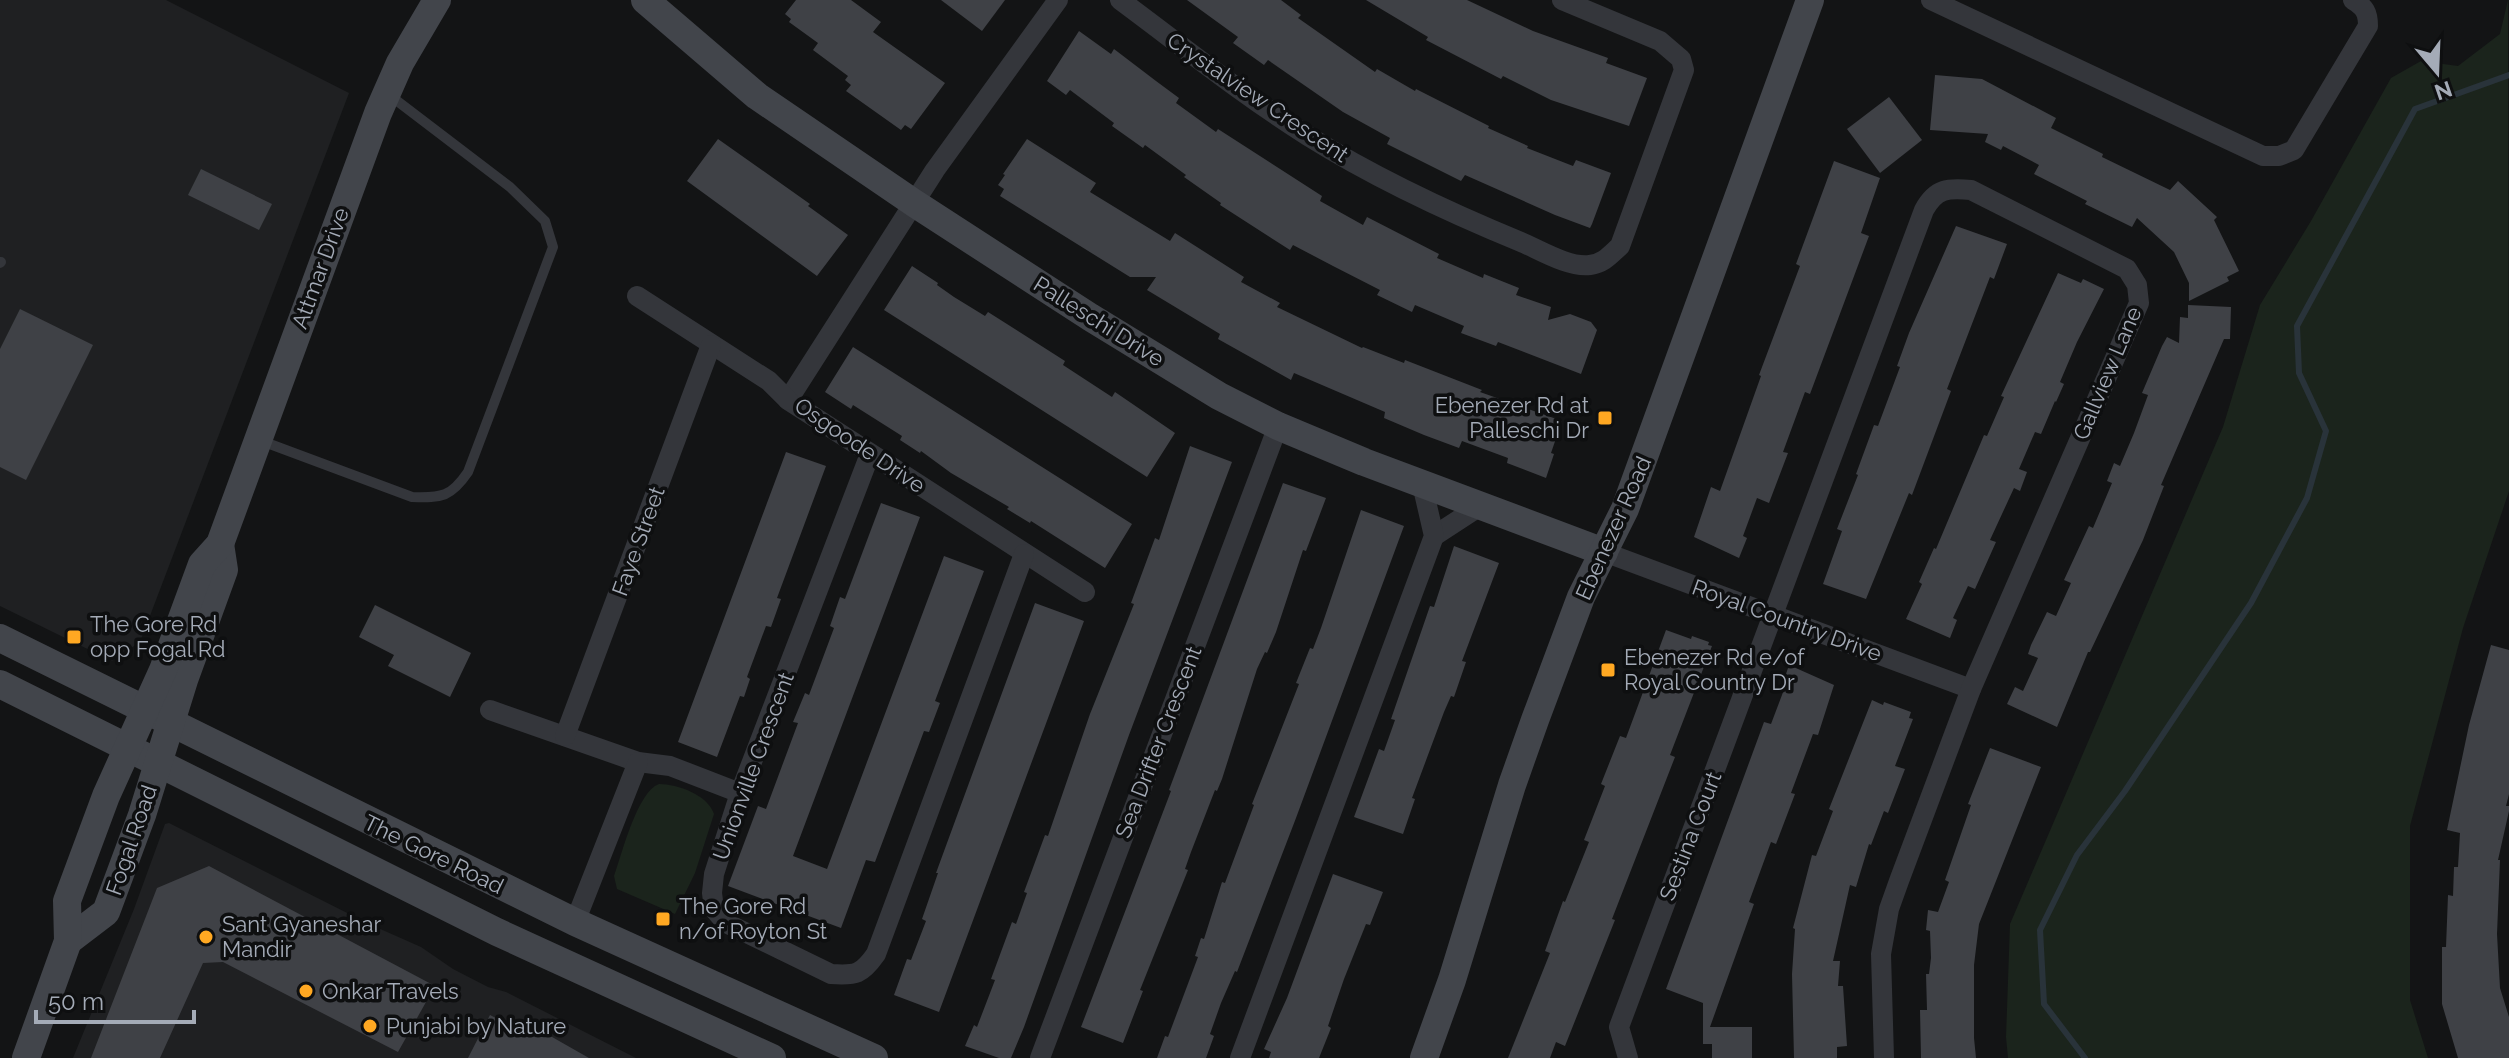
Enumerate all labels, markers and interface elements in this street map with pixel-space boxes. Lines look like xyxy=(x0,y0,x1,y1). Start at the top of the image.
street label: Crystalview Crescent xyxy=(1162,27,1354,168)
north arrow xyxy=(2397,32,2477,112)
text: N xyxy=(2431,76,2456,106)
street label: Attmar Drive xyxy=(286,204,354,332)
street label: Palleschi Drive xyxy=(1029,271,1169,372)
street label: Gallview Lane xyxy=(2067,303,2147,443)
street label: Osgoode Drive xyxy=(790,392,930,498)
place label: Ebenezer Rd at Palleschi Dr xyxy=(1435,392,1590,443)
marker: Ebenezer Rd at Palleschi Dr xyxy=(1596,409,1614,427)
street label: Ebenezer Road xyxy=(1570,452,1656,604)
street label: Faye Street xyxy=(606,482,670,599)
street label: Royal Country Drive xyxy=(1689,574,1885,666)
place label: The Gore Rd opp Fogal Rd xyxy=(90,611,225,662)
marker: The Gore Rd opp Fogal Rd xyxy=(65,628,83,646)
street label: Sea Drifter Crescent xyxy=(1109,642,1207,842)
place label: Ebenezer Rd e/of Royal Country Dr xyxy=(1624,644,1805,695)
marker: Ebenezer Rd e/of Royal Country Dr xyxy=(1599,661,1617,679)
street label: Unionville Crescent xyxy=(707,668,799,863)
street label: Sestina Court xyxy=(1654,767,1727,904)
street label: Fogal Road xyxy=(100,782,162,898)
street label: The Gore Road xyxy=(360,809,508,899)
place label: The Gore Rd n/of Royton St xyxy=(679,893,828,944)
marker: The Gore Rd n/of Royton St xyxy=(654,910,672,928)
place label: Sant Gyaneshar Mandir xyxy=(222,911,381,962)
marker: Sant Gyaneshar Mandir xyxy=(197,928,215,946)
scale bar xyxy=(36,974,194,1024)
place label: Onkar Travels xyxy=(322,978,459,1004)
marker: Onkar Travels xyxy=(297,982,315,1000)
text: 50 m xyxy=(48,987,104,1016)
place label: Punjabi by Nature xyxy=(386,1013,566,1039)
marker: Punjabi by Nature xyxy=(361,1017,379,1035)

